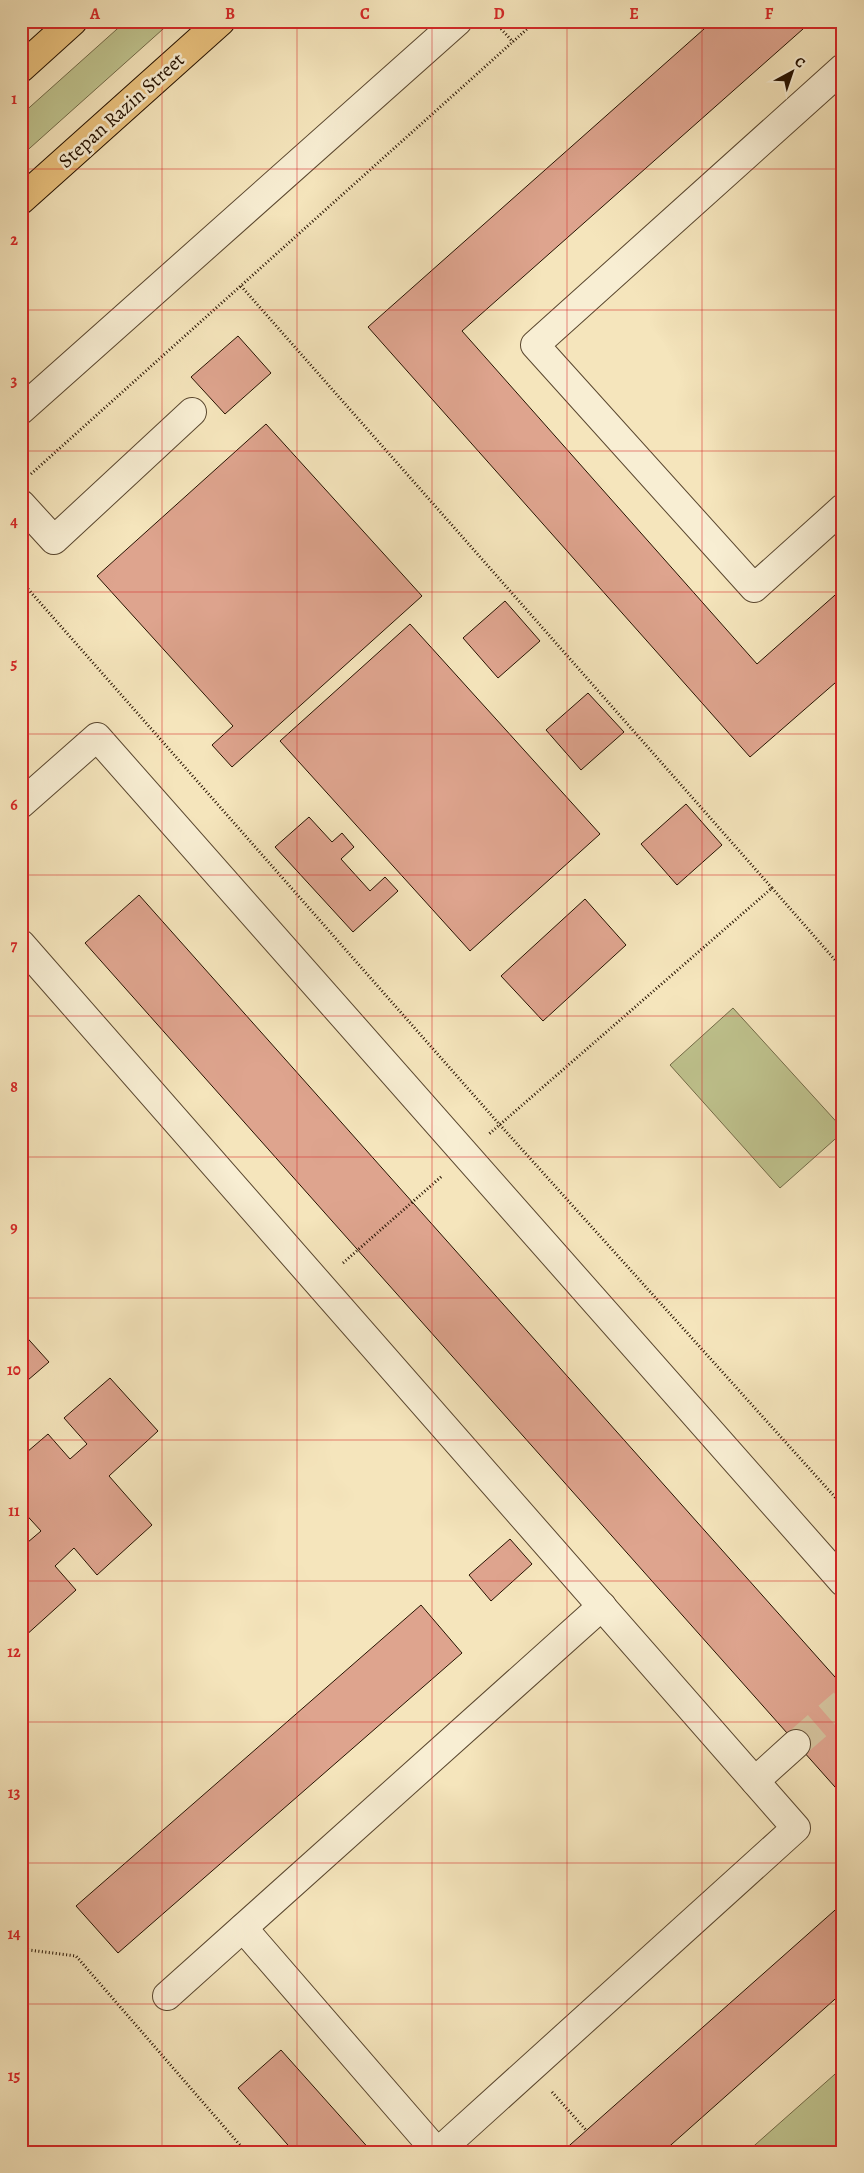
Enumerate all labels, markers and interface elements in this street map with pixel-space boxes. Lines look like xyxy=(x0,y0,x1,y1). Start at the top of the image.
text: A xyxy=(89,3,101,25)
text: B xyxy=(225,3,235,25)
text: C xyxy=(360,3,370,25)
text: D xyxy=(493,3,505,25)
text: E xyxy=(629,3,639,25)
text: F xyxy=(765,3,774,25)
street label: Stepan Razin Street xyxy=(52,46,191,174)
north arrow xyxy=(766,48,816,98)
text: С xyxy=(791,52,810,73)
text: 1 xyxy=(11,88,17,110)
text: 2 xyxy=(10,229,18,251)
text: 3 xyxy=(11,370,18,392)
text: 4 xyxy=(10,511,18,533)
text: 5 xyxy=(11,653,18,675)
text: 6 xyxy=(10,794,18,816)
text: 7 xyxy=(11,935,18,957)
text: 8 xyxy=(10,1076,18,1098)
text: 9 xyxy=(10,1217,18,1239)
text: 10 xyxy=(7,1359,21,1381)
text: 11 xyxy=(8,1500,20,1522)
text: 12 xyxy=(7,1641,21,1663)
text: 13 xyxy=(8,1782,20,1804)
text: 14 xyxy=(7,1923,21,1945)
text: 15 xyxy=(8,2065,20,2087)

